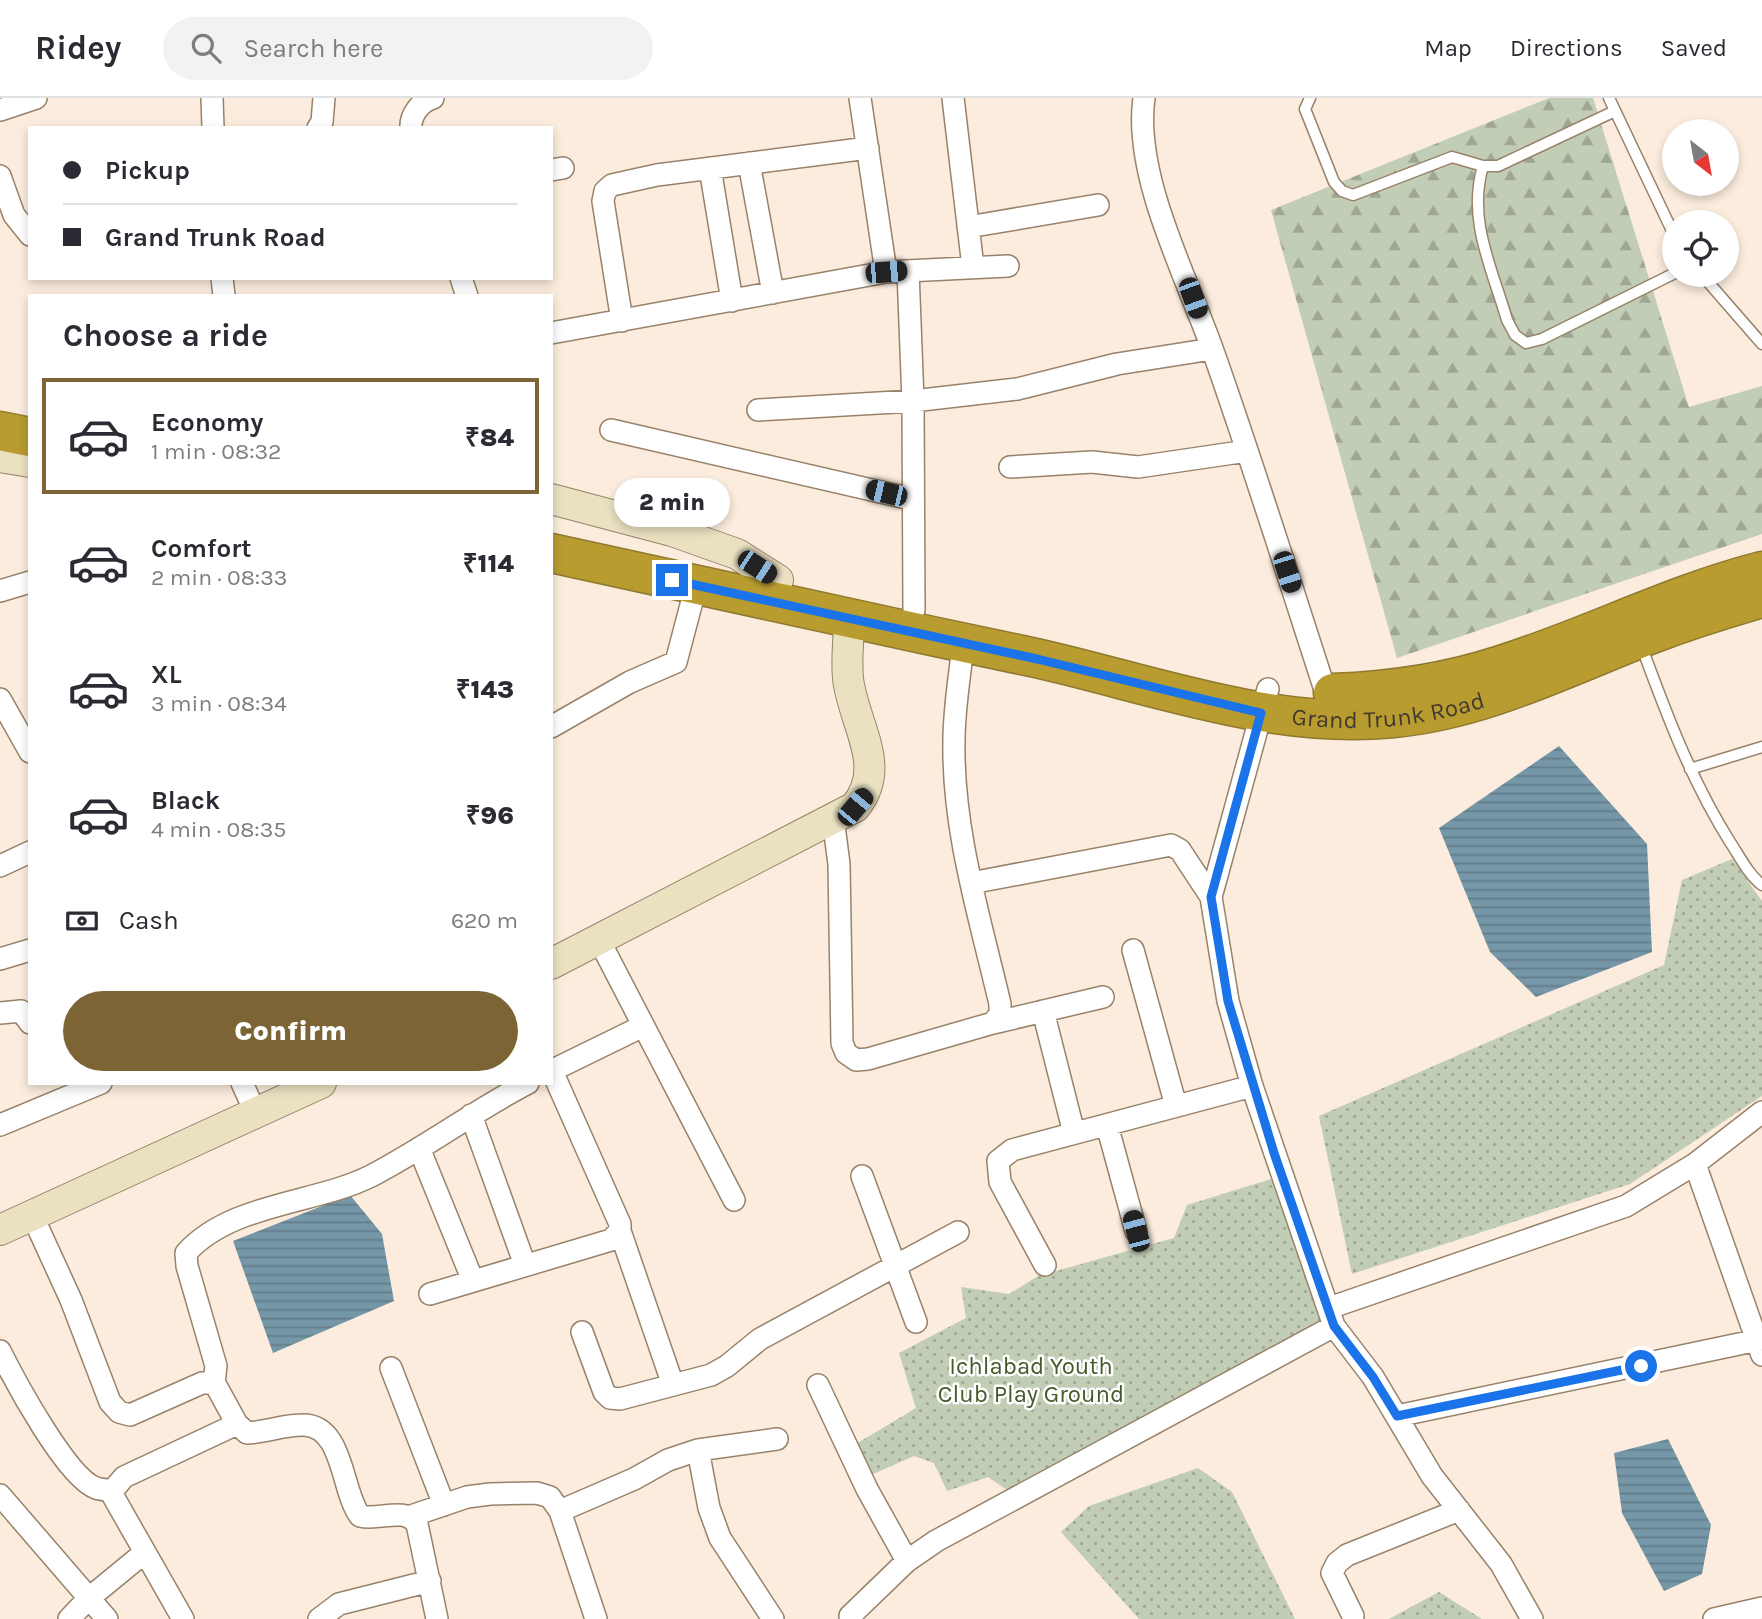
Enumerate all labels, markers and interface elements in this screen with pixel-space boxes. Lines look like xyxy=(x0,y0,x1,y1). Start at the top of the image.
search box xyxy=(163,17,653,80)
text: Ridey xyxy=(35,29,121,67)
icon: search xyxy=(187,29,225,67)
text: Search here xyxy=(243,33,383,64)
text: Map xyxy=(1424,34,1472,62)
text: Directions xyxy=(1510,34,1623,62)
text: Saved xyxy=(1661,34,1727,62)
north arrow xyxy=(1662,119,1740,196)
map controls xyxy=(1662,119,1739,287)
text: Pickup xyxy=(105,155,190,186)
button: locate xyxy=(1662,210,1739,287)
text: Grand Trunk Road xyxy=(105,222,326,253)
car xyxy=(865,260,908,284)
car xyxy=(1176,275,1211,321)
text: Choose a ride xyxy=(63,317,268,354)
icon: car xyxy=(67,405,130,468)
text: Economy xyxy=(151,407,263,438)
text: ₹84 xyxy=(465,422,514,453)
text: 1 min · 08:32 xyxy=(151,438,281,465)
callout: 2 min xyxy=(614,478,730,528)
car xyxy=(864,478,909,508)
text: 2 min xyxy=(639,489,705,516)
icon: car xyxy=(67,531,130,594)
text: Comfort xyxy=(151,533,252,564)
car xyxy=(734,547,781,587)
text: ₹114 xyxy=(463,548,514,579)
car xyxy=(1271,549,1304,595)
text: 2 min · 08:33 xyxy=(151,564,287,591)
route end xyxy=(656,564,688,596)
icon: car xyxy=(67,657,130,720)
text: XL xyxy=(151,659,182,690)
text: ₹143 xyxy=(456,674,514,705)
street label: Grand Trunk Road xyxy=(1290,686,1488,734)
text: 3 min · 08:34 xyxy=(151,690,287,717)
icon: car xyxy=(67,783,130,846)
car xyxy=(834,784,877,830)
text: Black xyxy=(151,785,220,816)
text: ₹96 xyxy=(466,800,514,831)
text: 4 min · 08:35 xyxy=(151,816,286,843)
icon: cash xyxy=(63,902,101,940)
text: Cash xyxy=(119,905,179,936)
text: 620 m xyxy=(451,907,518,934)
button: Confirm xyxy=(63,991,518,1071)
car xyxy=(1121,1208,1152,1254)
route start xyxy=(1625,1350,1657,1382)
park label: Ichlabad Youth Club Play Ground xyxy=(938,1352,1124,1408)

